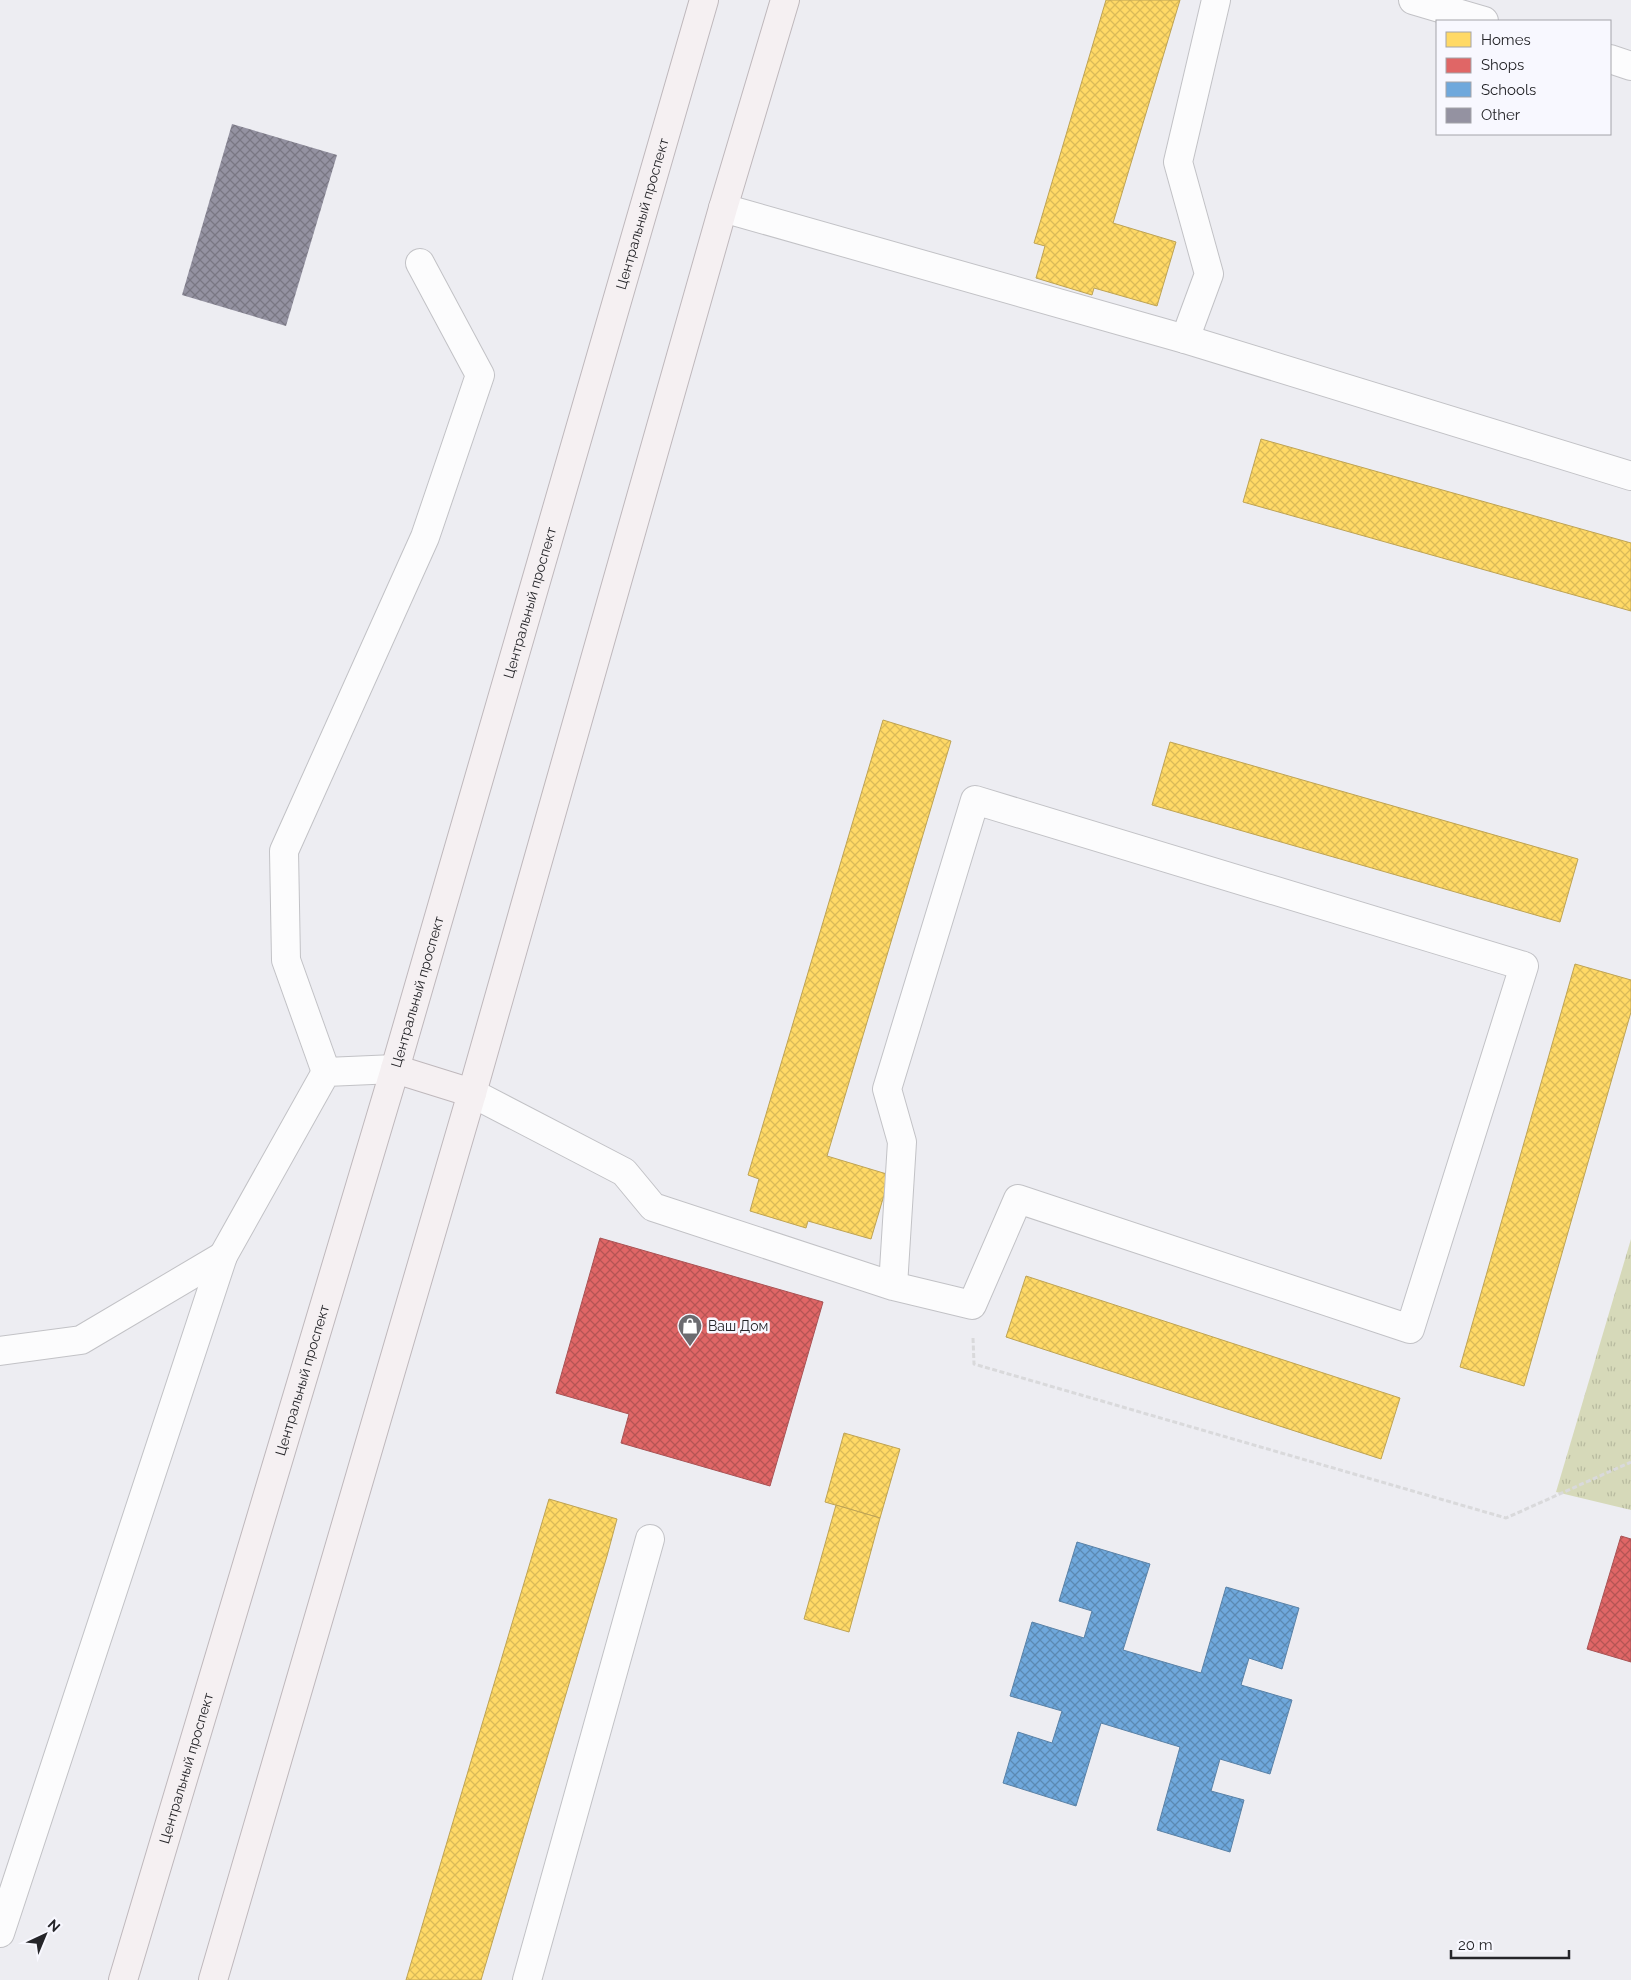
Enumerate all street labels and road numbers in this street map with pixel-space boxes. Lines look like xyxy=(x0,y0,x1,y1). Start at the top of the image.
street label: Центральный проспект xyxy=(613,136,672,291)
street label: Центральный проспект xyxy=(500,525,559,680)
street label: Центральный проспект xyxy=(388,914,447,1069)
street label: Центральный проспект xyxy=(272,1302,332,1458)
street label: Центральный проспект xyxy=(156,1691,216,1846)

